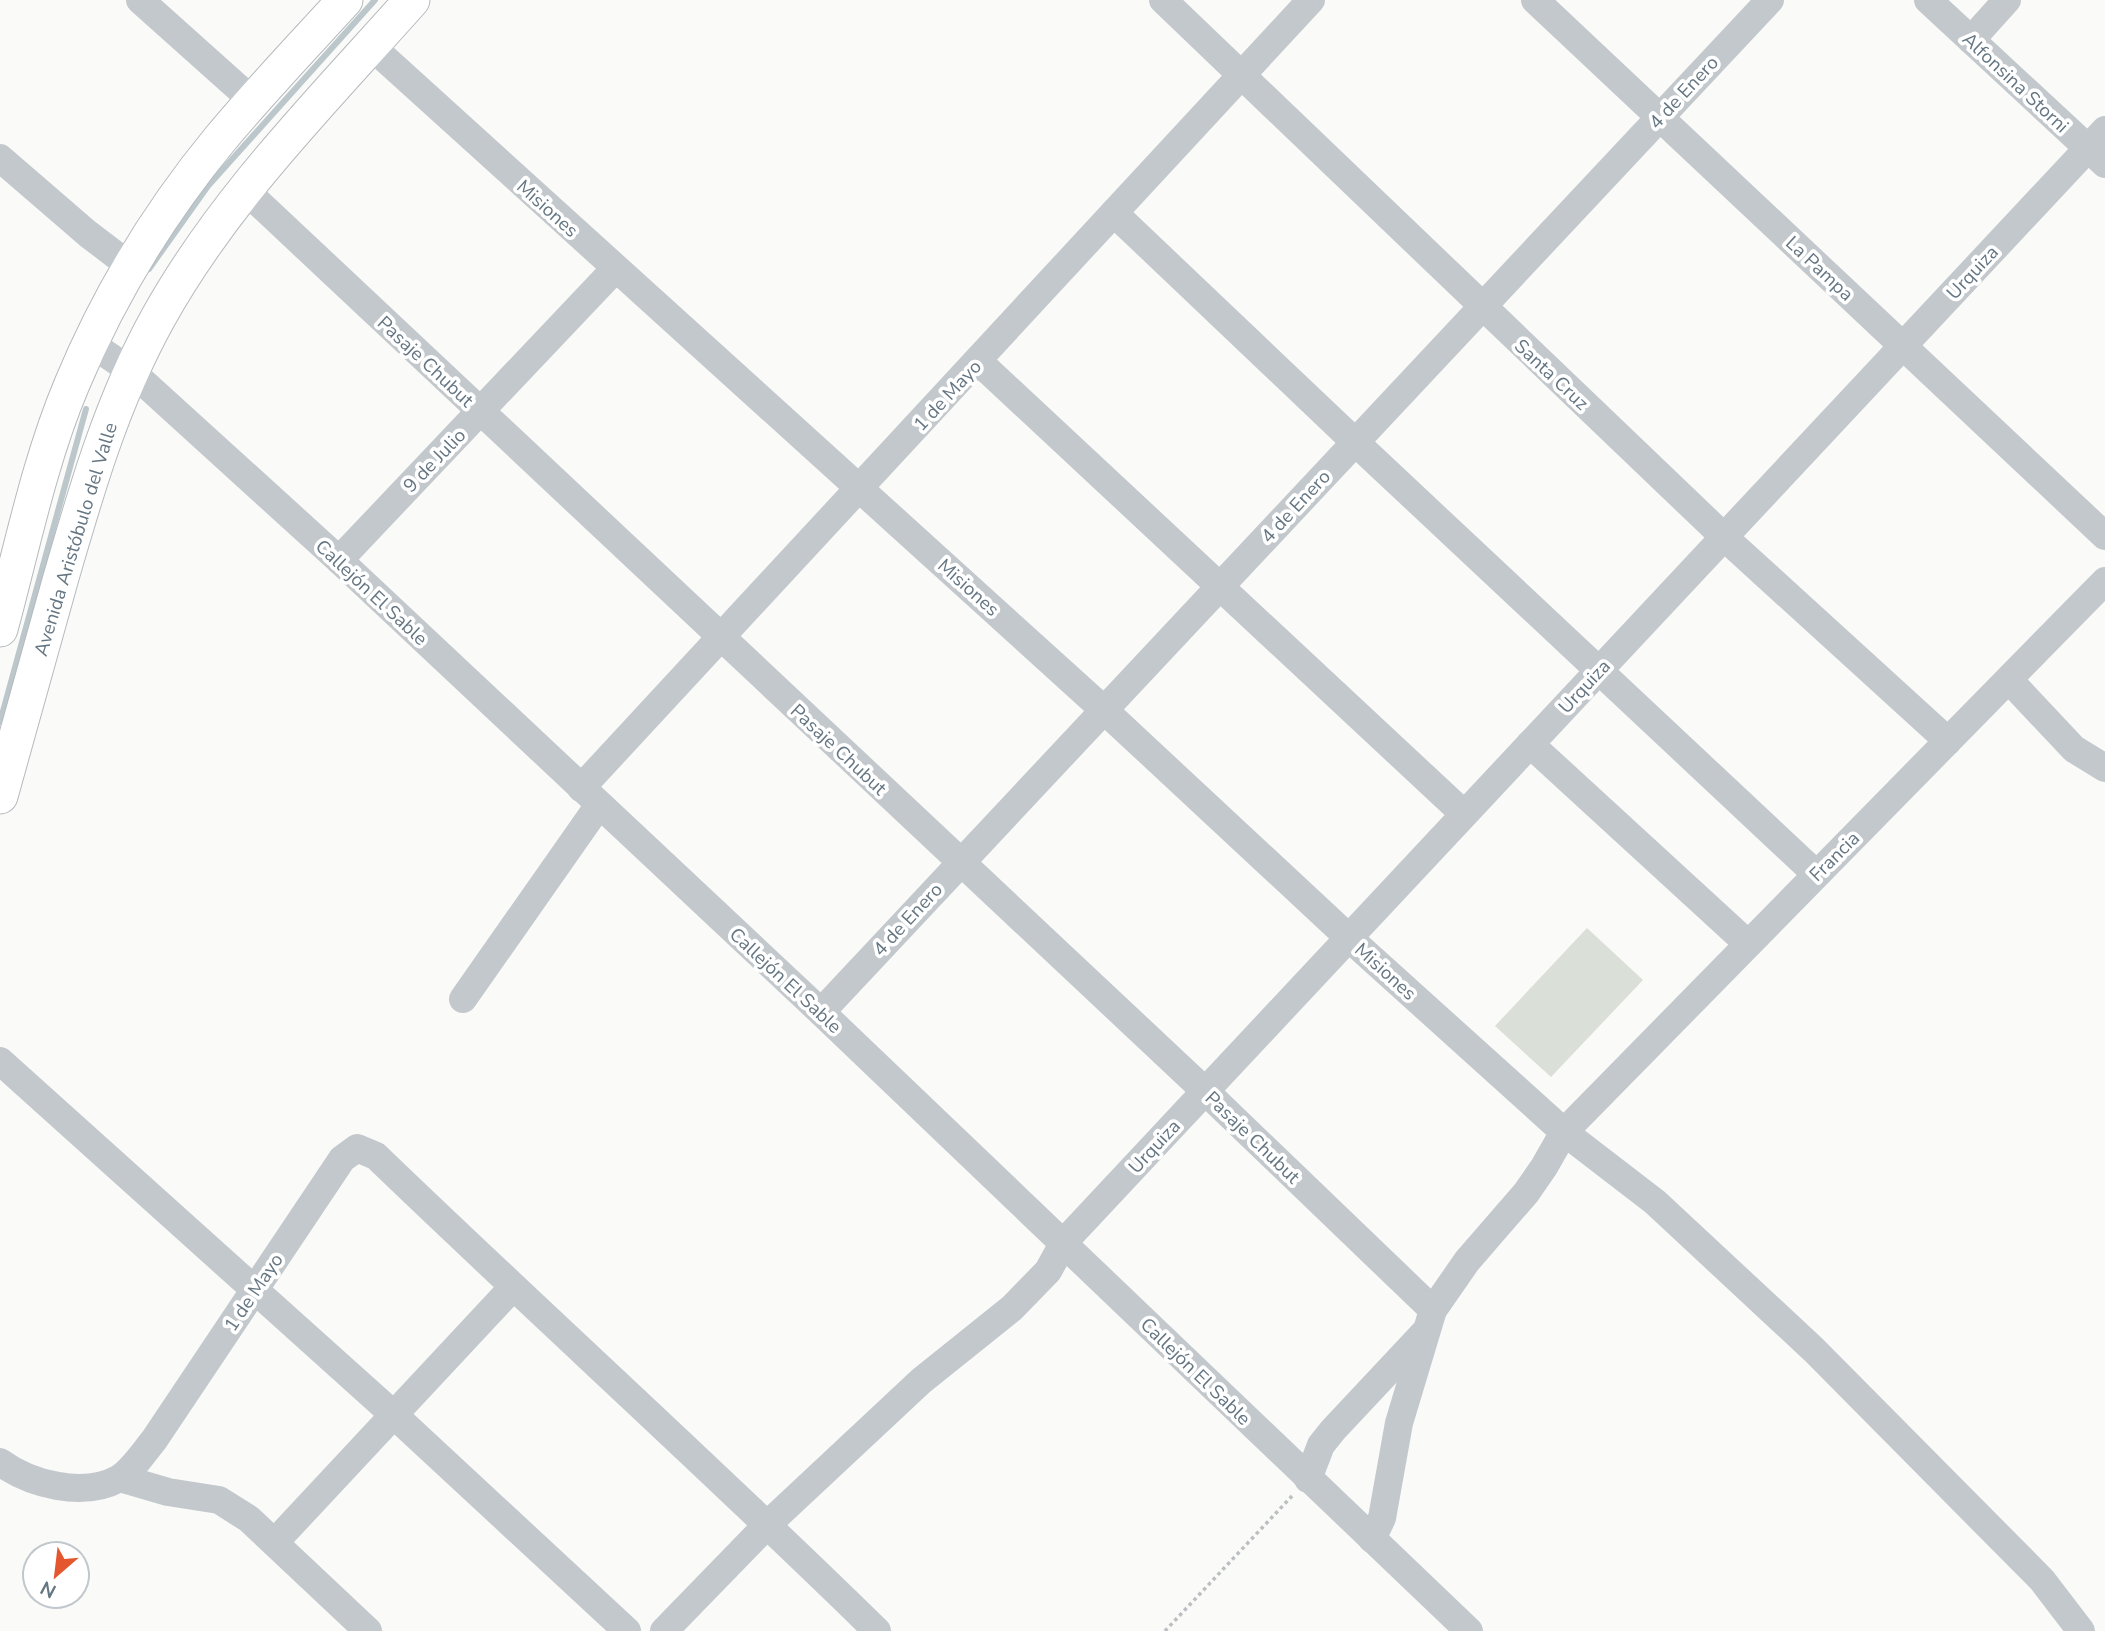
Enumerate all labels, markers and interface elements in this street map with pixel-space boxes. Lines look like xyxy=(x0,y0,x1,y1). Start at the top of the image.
street label: Alfonsina Storni xyxy=(1956,27,2074,139)
street label: 4 de Enero xyxy=(1643,50,1724,135)
street label: Misiones xyxy=(511,174,584,243)
street label: La Pampa xyxy=(1780,230,1859,307)
street label: Urquiza xyxy=(1941,240,2005,305)
street label: Pasaje Chubut xyxy=(371,310,479,413)
street label: Santa Cruz xyxy=(1508,333,1594,416)
street label: 1 de Mayo xyxy=(908,354,988,437)
street label: Avenida Aristóbulo del Valle xyxy=(28,419,124,659)
street label: 9 de Julio xyxy=(398,423,472,498)
street label: 4 de Enero xyxy=(1255,464,1336,549)
street label: Callejón El Sable xyxy=(310,534,433,652)
street label: Misiones xyxy=(932,553,1005,622)
street label: Urquiza xyxy=(1553,654,1617,719)
street label: Pasaje Chubut xyxy=(784,698,892,801)
street label: Francia xyxy=(1804,826,1865,887)
street label: 4 de Enero xyxy=(867,877,948,962)
street label: Callejón El Sable xyxy=(724,922,847,1040)
street label: Misiones xyxy=(1349,937,1422,1006)
street label: Pasaje Chubut xyxy=(1199,1086,1306,1190)
street label: Urquiza xyxy=(1123,1114,1187,1179)
street label: 1 de Mayo xyxy=(218,1248,289,1337)
street label: Callejón El Sable xyxy=(1134,1312,1256,1431)
north arrow xyxy=(21,1540,91,1610)
text: N xyxy=(36,1574,61,1604)

